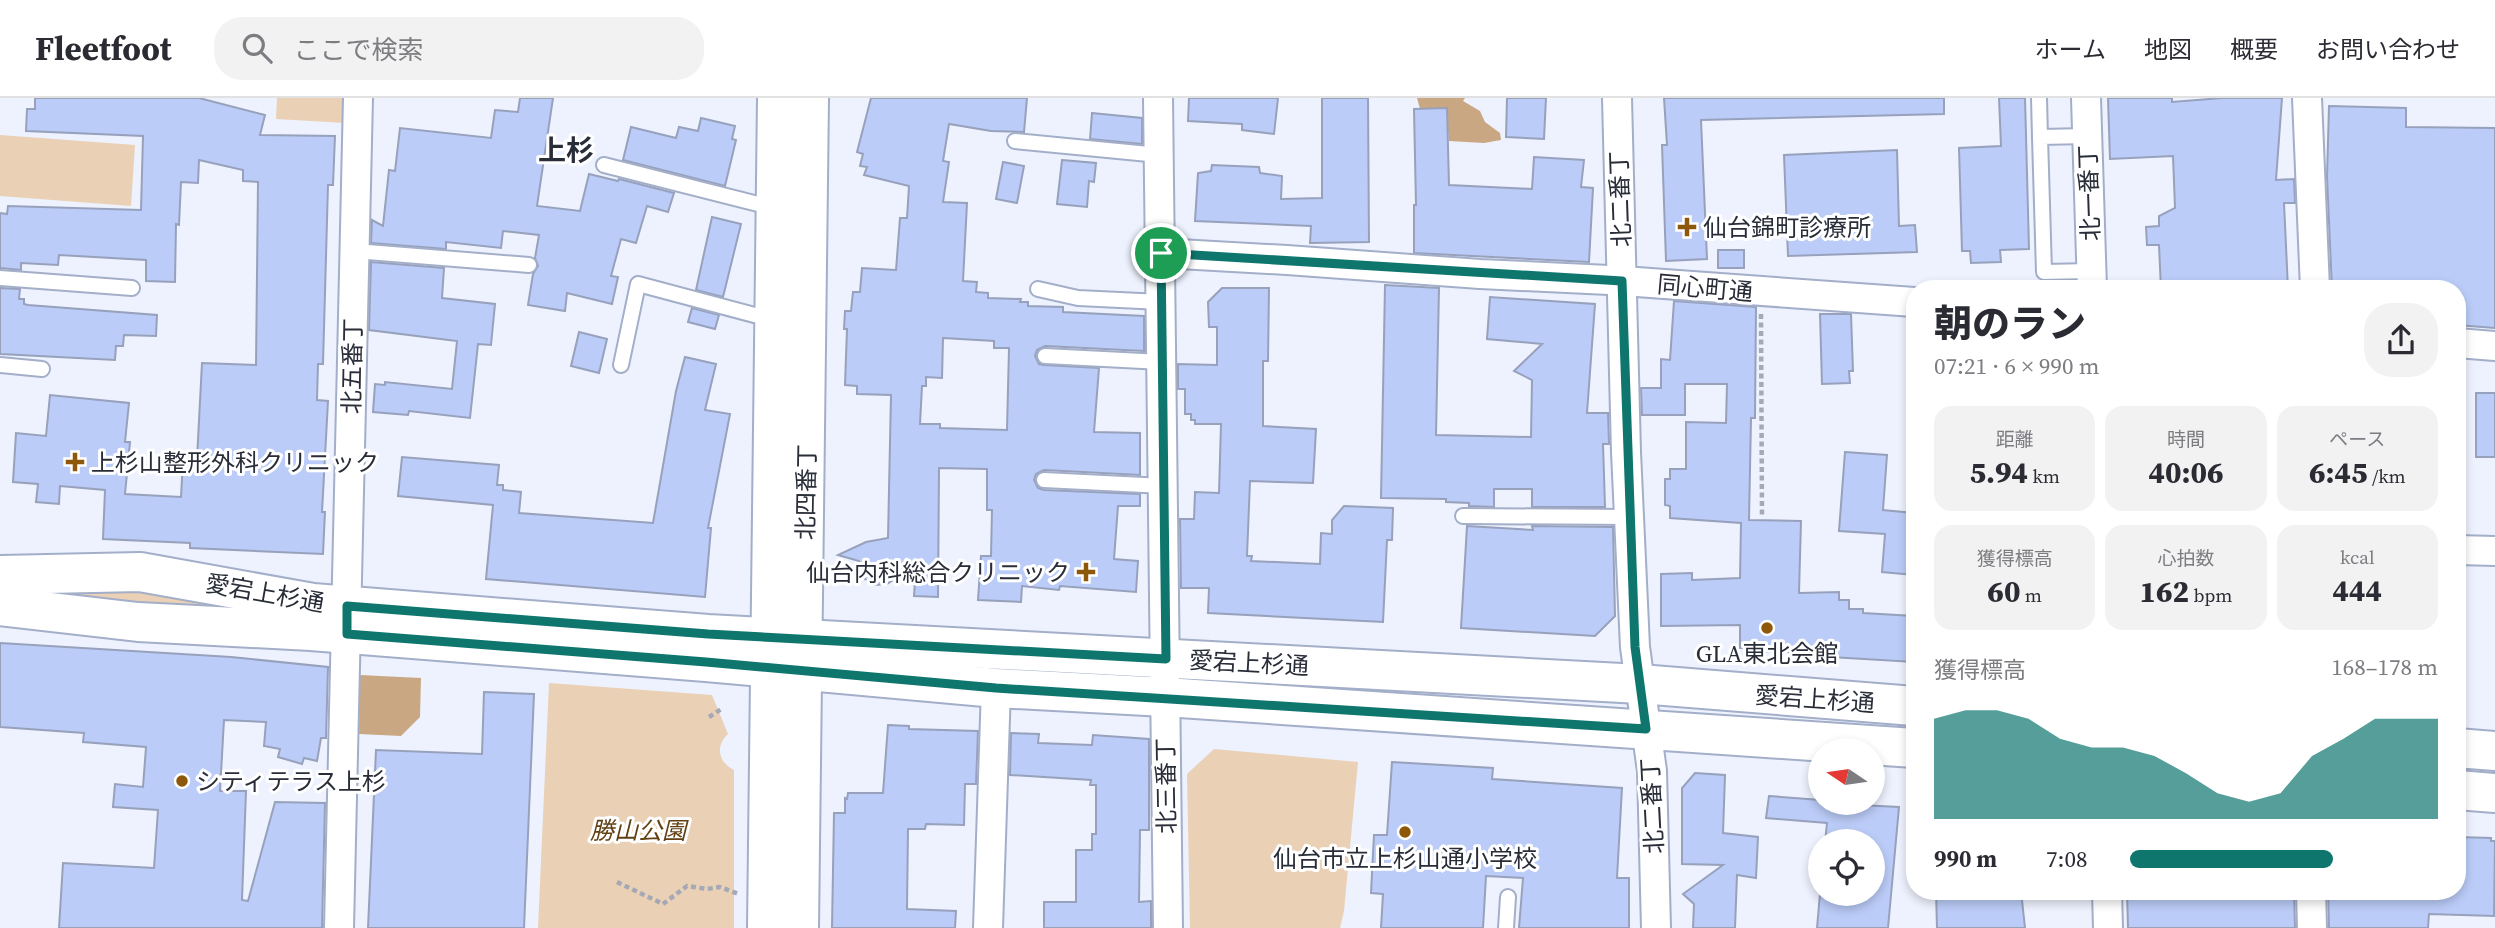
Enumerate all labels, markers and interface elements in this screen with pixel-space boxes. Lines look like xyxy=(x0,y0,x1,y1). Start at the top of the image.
search box xyxy=(214,17,704,80)
text: Fleetfoot xyxy=(35,26,172,71)
icon: search xyxy=(238,29,276,67)
text: ここで検索 xyxy=(294,32,424,68)
text: ホーム xyxy=(2035,33,2106,66)
text: 地図 xyxy=(2144,33,2192,66)
text: 概要 xyxy=(2230,33,2278,66)
text: お問い合わせ xyxy=(2316,33,2460,66)
district label: 上杉 xyxy=(538,131,594,169)
street label: 北一番丁 xyxy=(2071,144,2107,242)
street label: 北二番丁 xyxy=(1602,150,1638,248)
place label: 仙台錦町診療所 xyxy=(1703,211,1871,244)
marker: 仙台錦町診療所 xyxy=(1677,217,1697,237)
pin xyxy=(1131,223,1191,283)
icon: arrive xyxy=(1142,234,1180,272)
street label: 同心町通 xyxy=(1656,267,1754,309)
text: 朝のラン xyxy=(1934,298,2086,350)
button: share xyxy=(2364,303,2438,377)
street label: 北五番丁 xyxy=(335,318,369,414)
text: 07:21 · 6 × 990 m xyxy=(1934,350,2100,382)
text: 距離 xyxy=(1996,426,2034,452)
text: 時間 xyxy=(2167,426,2205,452)
text: ペース xyxy=(2329,426,2385,452)
street label: 北四番丁 xyxy=(789,444,823,540)
place label: 上杉山整形外科クリニック xyxy=(91,446,379,479)
marker: 上杉山整形外科クリニック xyxy=(65,452,85,472)
text: 5.94 xyxy=(1969,452,2028,493)
text: 40:06 xyxy=(2148,452,2224,493)
text: 6:45 xyxy=(2309,452,2368,493)
text: km xyxy=(2028,463,2060,489)
text: /km xyxy=(2368,463,2406,489)
text: kcal xyxy=(2340,544,2375,570)
text: 獲得標高 xyxy=(1977,545,2053,571)
text: 心拍数 xyxy=(2157,545,2215,571)
place label: 仙台内科総合クリニック xyxy=(806,556,1070,589)
marker: 仙台内科総合クリニック xyxy=(1076,562,1096,582)
street label: 愛宕上杉通 xyxy=(203,566,327,620)
text: 444 xyxy=(2333,570,2382,611)
text: 60 xyxy=(1987,571,2020,612)
text: 162 xyxy=(2139,571,2189,612)
text: m xyxy=(2020,582,2042,608)
text: bpm xyxy=(2189,582,2232,608)
marker: GLA東北会館 xyxy=(1759,620,1775,636)
place label: GLA東北会館 xyxy=(1696,637,1838,670)
street label: 愛宕上杉通 xyxy=(1188,643,1310,683)
text: 168–178 m xyxy=(2331,651,2438,683)
text: 獲得標高 xyxy=(1934,654,2026,686)
street label: 愛宕上杉通 xyxy=(1754,678,1876,720)
street label: 北三番丁 xyxy=(1149,738,1183,834)
north arrow xyxy=(1808,738,1885,816)
map controls xyxy=(1808,738,1885,906)
street label: 北二番丁 xyxy=(1633,757,1671,855)
place label: シティテラス上杉 xyxy=(196,765,386,798)
marker: シティテラス上杉 xyxy=(174,773,190,789)
park label: 勝山公園 xyxy=(590,814,689,847)
marker: 仙台市立上杉山通小学校 xyxy=(1397,824,1413,840)
button: locate xyxy=(1808,829,1885,906)
place label: 仙台市立上杉山通小学校 xyxy=(1273,842,1537,875)
text: 990 m xyxy=(1934,843,1997,875)
text: 7:08 xyxy=(2046,843,2087,875)

